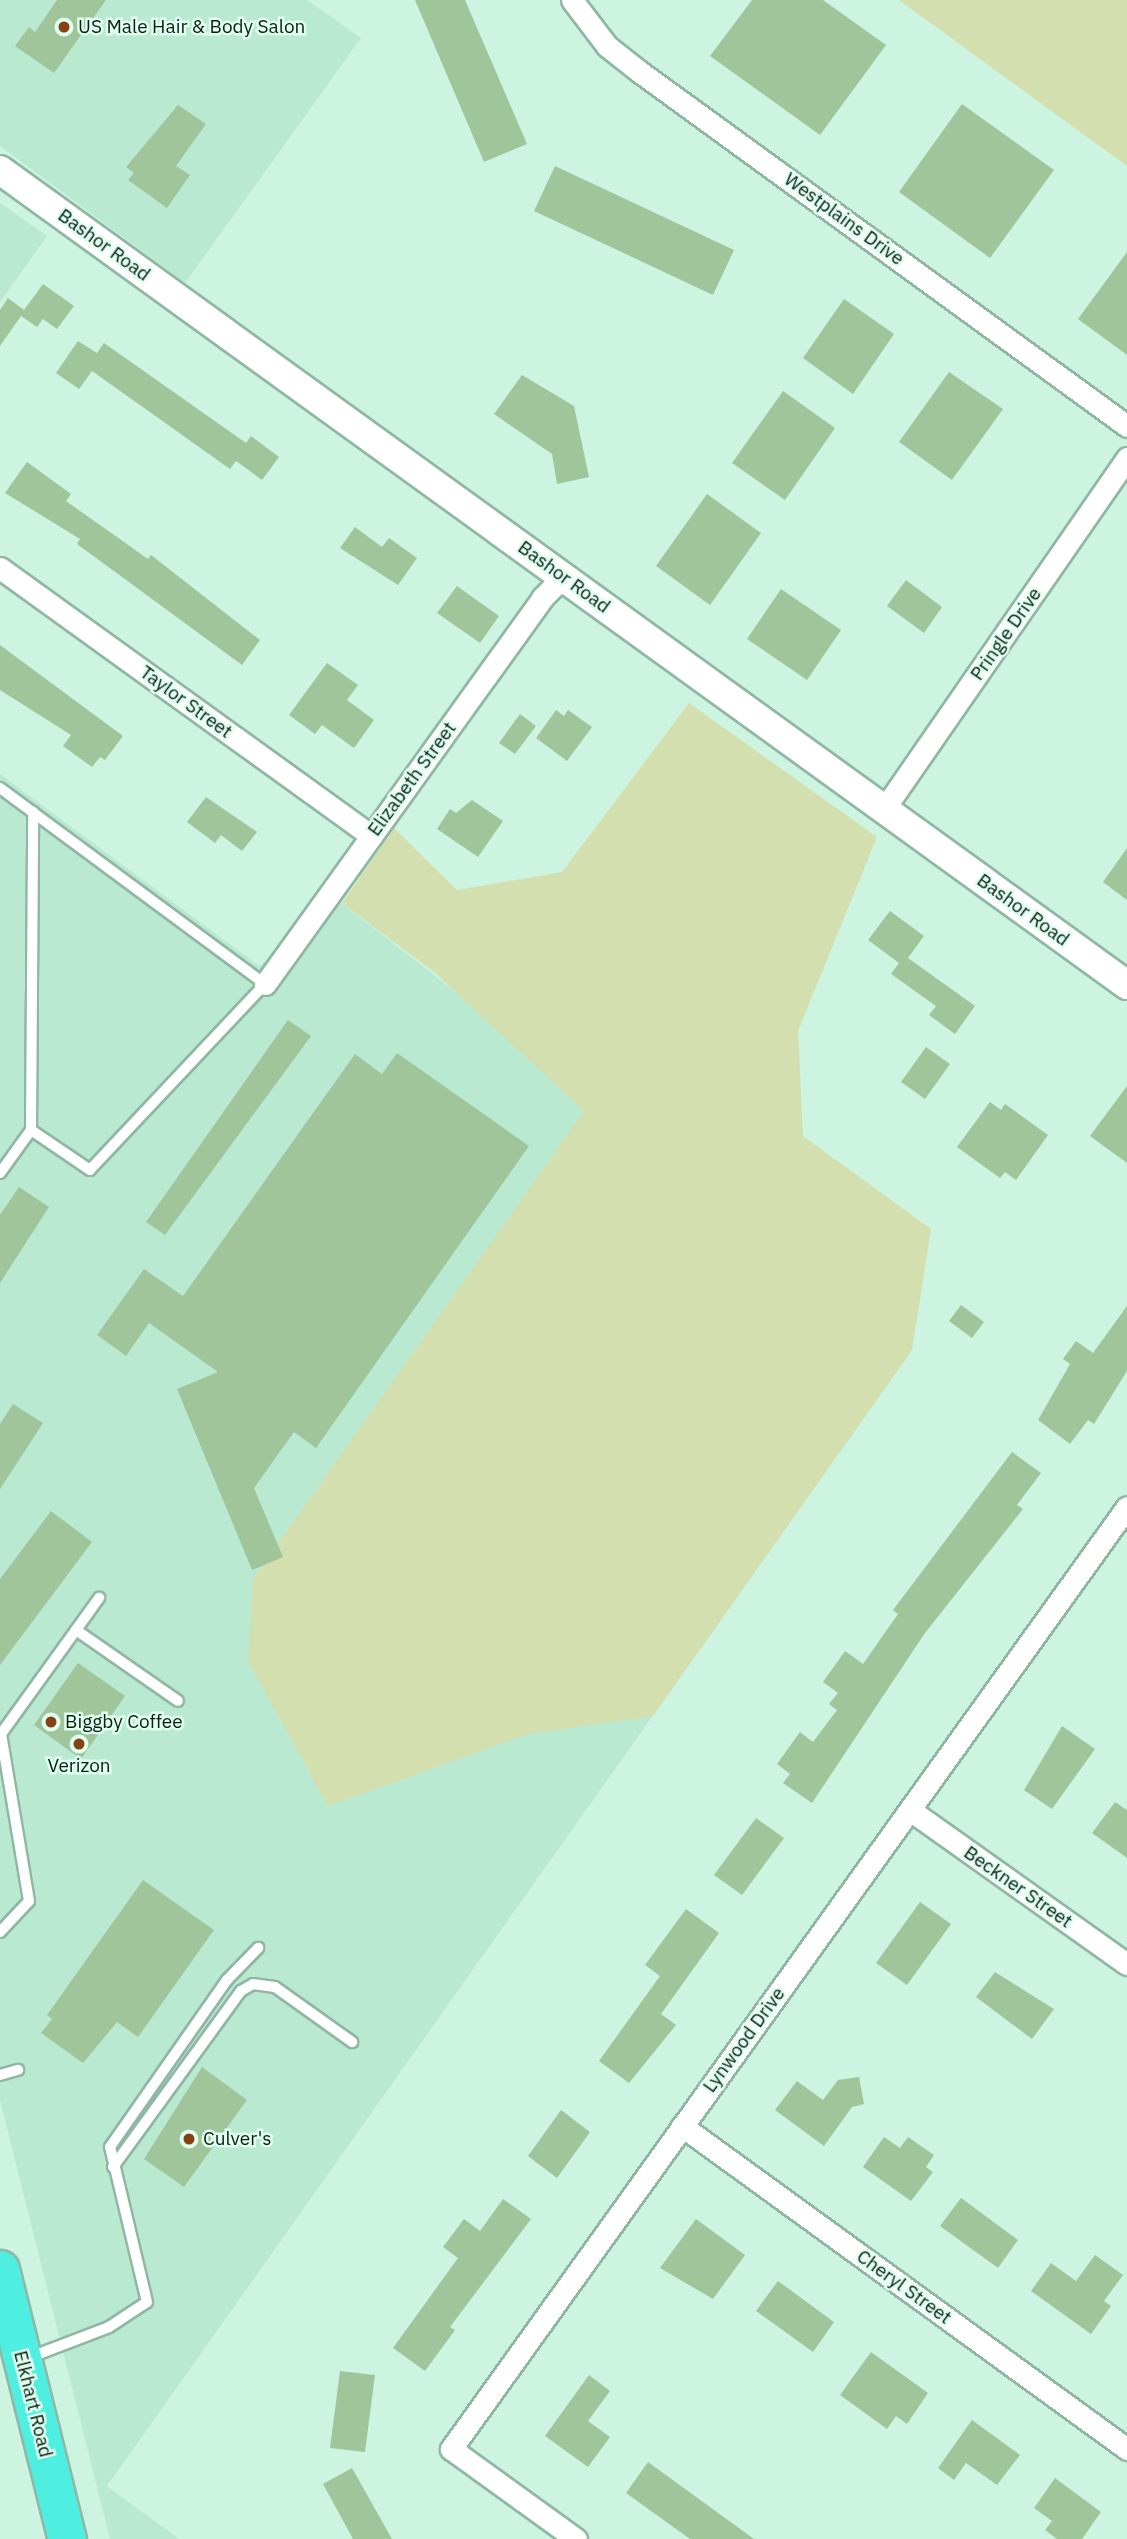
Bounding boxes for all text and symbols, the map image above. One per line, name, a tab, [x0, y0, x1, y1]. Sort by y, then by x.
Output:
place label: US Male Hair & Body Salon	[78, 16, 305, 38]
marker: US Male Hair & Body Salon	[56, 19, 72, 35]
street label: Westplains Drive	[780, 168, 908, 270]
street label: Bashor Road	[53, 204, 155, 286]
street label: Bashor Road	[513, 536, 615, 618]
street label: Pringle Drive	[966, 583, 1046, 685]
street label: Taylor Street	[135, 661, 237, 743]
street label: Elizabeth Street	[363, 718, 461, 840]
street label: Bashor Road	[972, 869, 1074, 951]
place label: Biggby Coffee	[65, 1711, 183, 1733]
marker: Biggby Coffee	[43, 1714, 59, 1730]
marker: Verizon	[71, 1736, 87, 1752]
place label: Verizon	[47, 1755, 111, 1777]
street label: Beckner Street	[959, 1841, 1077, 1933]
street label: Lynwood Drive	[698, 1983, 790, 2097]
place label: Culver's	[203, 2128, 272, 2150]
marker: Culver's	[181, 2131, 197, 2147]
street label: Cheryl Street	[852, 2245, 956, 2329]
street label: Elkhart Road	[9, 2348, 57, 2460]

